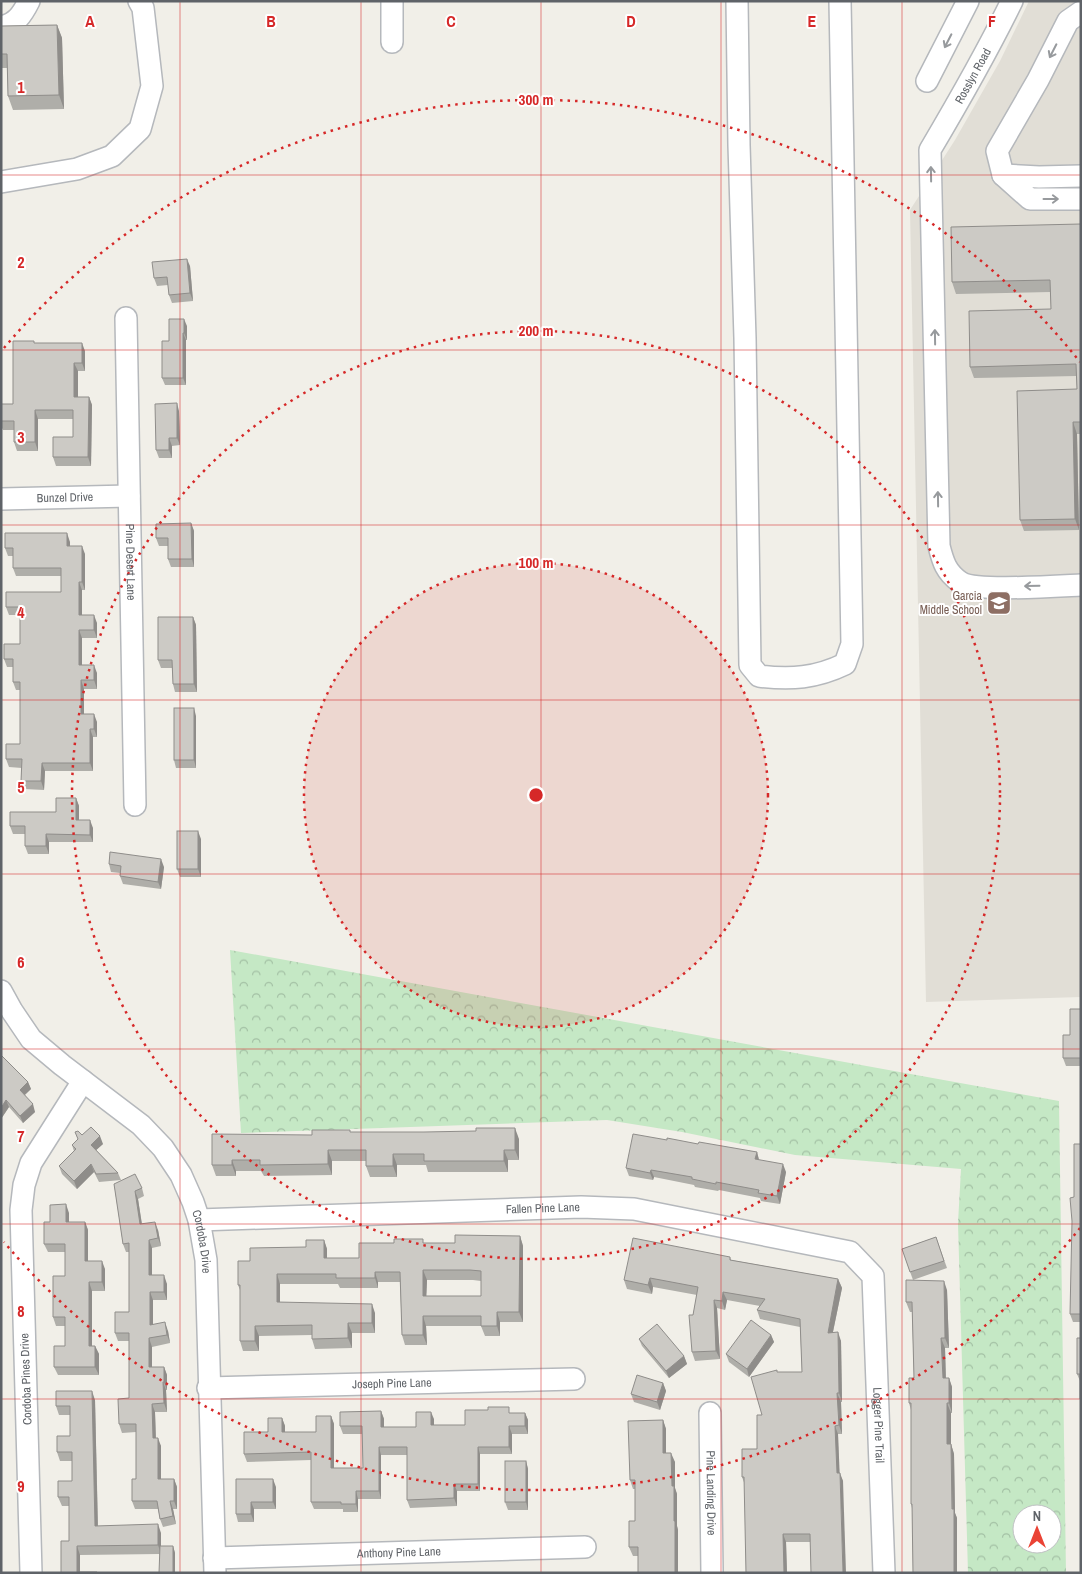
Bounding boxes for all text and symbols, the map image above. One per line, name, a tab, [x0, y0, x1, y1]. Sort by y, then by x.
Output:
text: A	[85, 10, 95, 32]
text: B	[266, 10, 276, 32]
text: C	[446, 10, 456, 32]
text: D	[626, 10, 636, 32]
text: E	[808, 10, 817, 32]
text: F	[988, 10, 996, 32]
one-way arrow	[943, 33, 952, 48]
one-way arrow	[1048, 43, 1058, 58]
street label: Rosslyn Road	[951, 45, 995, 107]
text: 1	[17, 76, 25, 98]
text: 300 m	[519, 89, 553, 110]
one-way arrow	[926, 167, 936, 183]
one-way arrow	[1043, 194, 1059, 204]
text: 2	[17, 251, 25, 273]
text: 200 m	[519, 320, 553, 341]
one-way arrow	[930, 329, 939, 345]
text: 3	[17, 426, 25, 448]
street label: Bunzel Drive	[37, 489, 93, 506]
one-way arrow	[933, 492, 943, 508]
street label: Pine Desert Lane	[122, 523, 139, 600]
text: 100 m	[519, 552, 553, 573]
one-way arrow	[1024, 582, 1040, 591]
place label: Garcia Middle School	[920, 588, 983, 618]
school or university icon: Garcia Middle School	[986, 590, 1012, 616]
text: 4	[17, 601, 25, 623]
text: 5	[17, 776, 25, 798]
centre of rings	[527, 786, 545, 804]
text: 6	[17, 951, 25, 973]
text: 7	[17, 1125, 25, 1147]
street label: Fallen Pine Lane	[505, 1199, 580, 1218]
street label: Cordoba Drive	[188, 1208, 214, 1274]
text: 8	[17, 1300, 25, 1322]
street label: Cordoba Pines Drive	[16, 1333, 36, 1425]
street label: Joseph Pine Lane	[352, 1375, 432, 1392]
street label: Logger Pine Trail	[869, 1387, 888, 1463]
street label: Pine Landing Drive	[702, 1450, 720, 1536]
text: 9	[17, 1475, 25, 1497]
north arrow	[1012, 1504, 1062, 1554]
text: N	[1033, 1507, 1041, 1525]
street label: Anthony Pine Lane	[356, 1543, 441, 1562]

